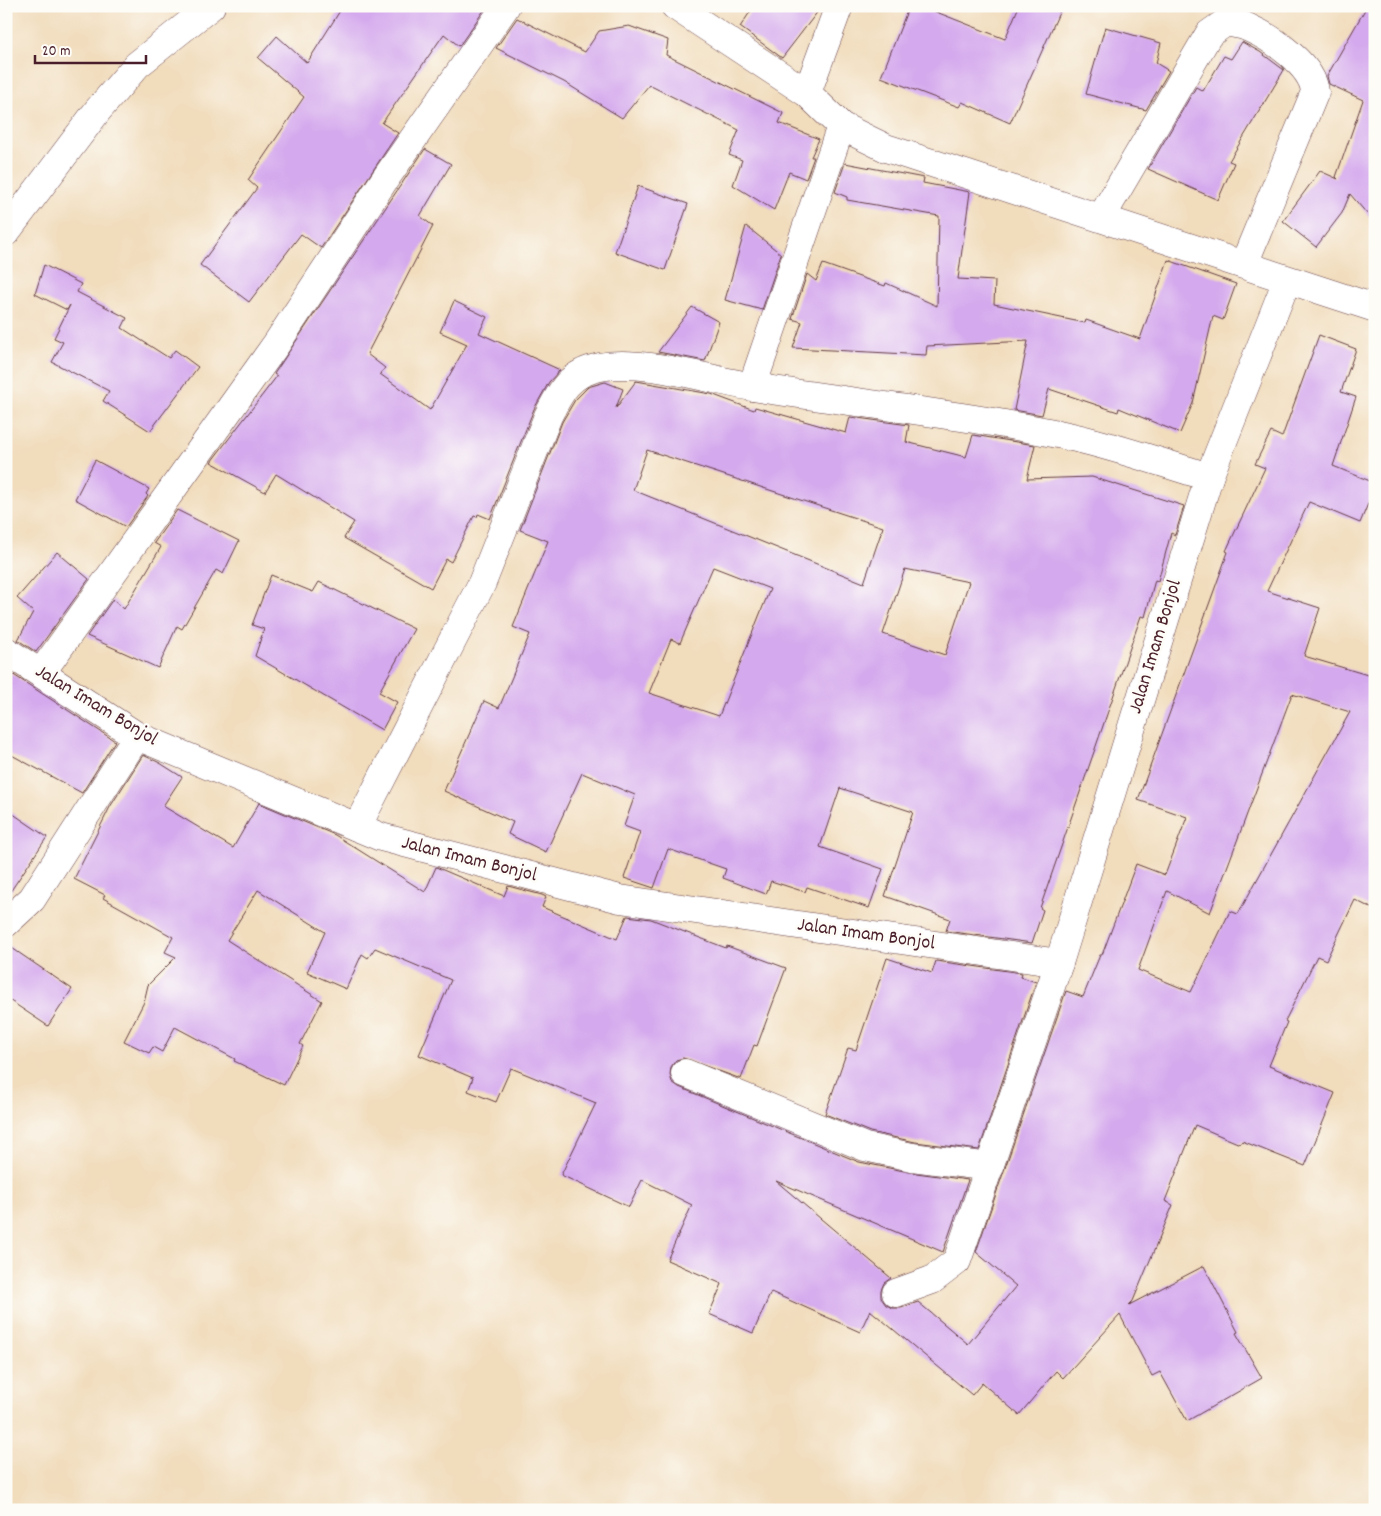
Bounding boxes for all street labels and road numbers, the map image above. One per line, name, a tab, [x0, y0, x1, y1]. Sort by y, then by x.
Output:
street label: Jalan Imam Bonjol	[1122, 576, 1190, 717]
street label: Jalan Imam Bonjol	[29, 658, 163, 754]
street label: Jalan Imam Bonjol	[398, 830, 540, 890]
street label: Jalan Imam Bonjol	[795, 911, 937, 959]

